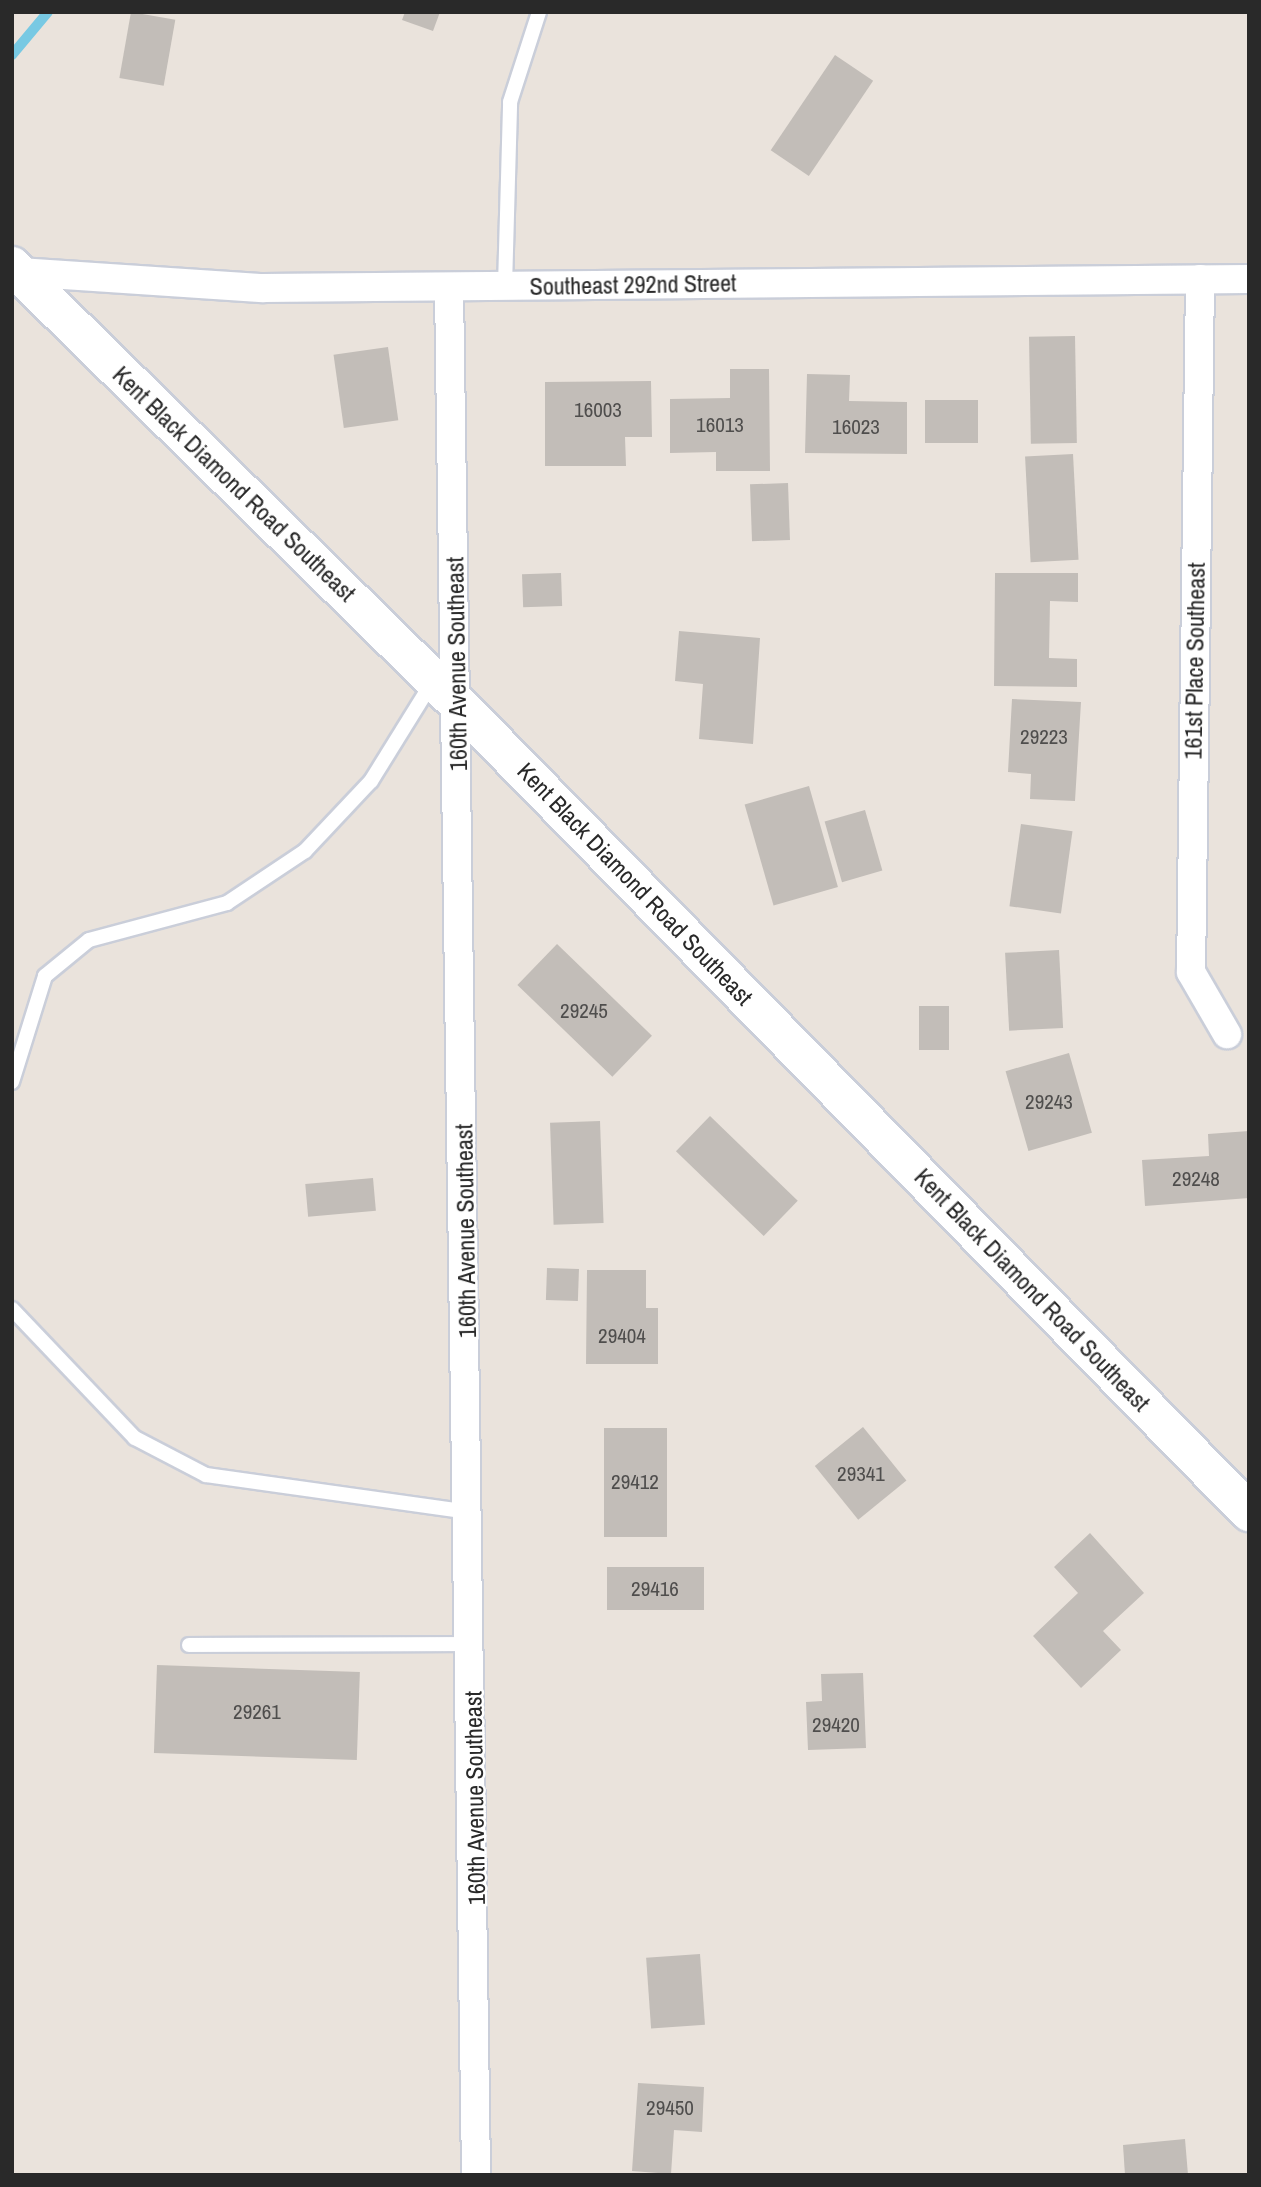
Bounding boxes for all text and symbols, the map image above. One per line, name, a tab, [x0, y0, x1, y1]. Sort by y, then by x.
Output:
street label: Southeast 292nd Street	[529, 269, 737, 301]
street label: Kent Black Diamond Road Southeast	[107, 360, 361, 608]
house number: 16003	[574, 397, 622, 423]
house number: 16013	[696, 412, 744, 438]
house number: 16023	[832, 414, 880, 440]
street label: 160th Avenue Southeast	[441, 556, 473, 772]
street label: 161st Place Southeast	[1179, 562, 1211, 760]
house number: 29223	[1020, 724, 1068, 750]
street label: Kent Black Diamond Road Southeast	[511, 757, 759, 1011]
house number: 29245	[560, 998, 608, 1024]
house number: 29243	[1025, 1089, 1073, 1115]
street label: 160th Avenue Southeast	[450, 1123, 482, 1339]
street label: Kent Black Diamond Road Southeast	[908, 1163, 1156, 1417]
house number: 29248	[1172, 1166, 1220, 1192]
house number: 29404	[598, 1323, 646, 1349]
house number: 29341	[837, 1461, 885, 1487]
house number: 29412	[611, 1469, 659, 1495]
house number: 29416	[631, 1576, 679, 1602]
street label: 160th Avenue Southeast	[459, 1690, 491, 1906]
house number: 29261	[233, 1699, 281, 1725]
house number: 29420	[812, 1712, 860, 1738]
house number: 29450	[646, 2095, 694, 2121]

